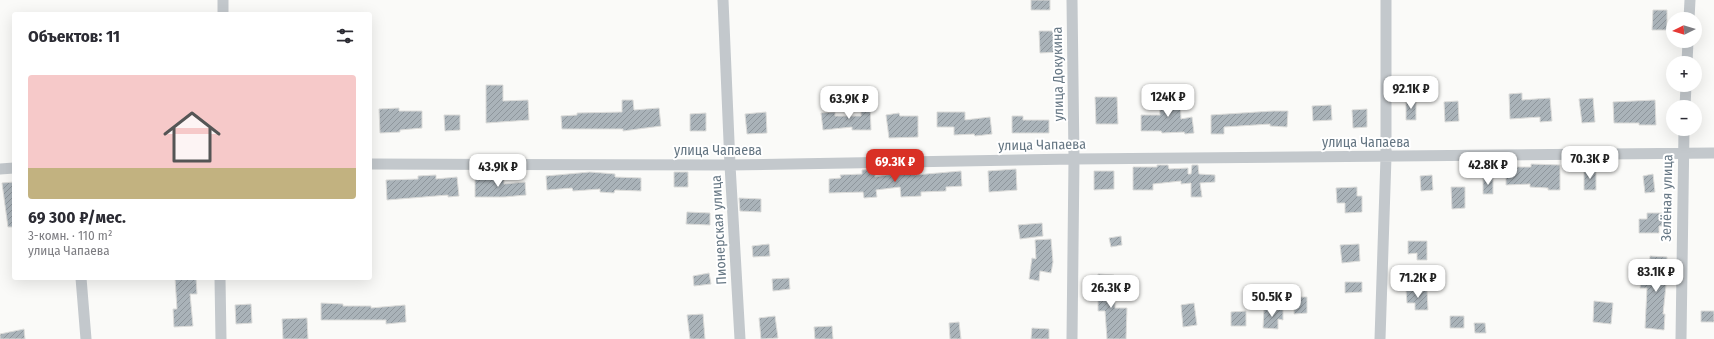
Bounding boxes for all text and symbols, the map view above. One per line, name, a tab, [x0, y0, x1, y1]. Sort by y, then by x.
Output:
north arrow	[1666, 12, 1702, 48]
map controls	[1666, 12, 1702, 136]
icon: filters	[334, 25, 356, 47]
text: Объектов: 11	[28, 26, 120, 47]
street label: улица Докукина	[1049, 26, 1067, 122]
button: +	[1666, 56, 1702, 92]
pin: 92.1K ₽	[1374, 76, 1448, 110]
text: 92.1K ₽	[1392, 81, 1430, 96]
pin: 124K ₽	[1135, 84, 1201, 118]
pin: 63.9K ₽	[812, 86, 886, 120]
text: 124K ₽	[1150, 89, 1186, 104]
text: 63.9K ₽	[829, 91, 869, 106]
button: −	[1666, 100, 1702, 136]
icon: home	[156, 101, 228, 173]
street label: улица Чапаева	[1322, 134, 1410, 151]
street label: улица Чапаева	[998, 136, 1086, 154]
street label: улица Чапаева	[674, 142, 762, 159]
pin: 70.3K ₽	[1553, 146, 1627, 180]
pin: 69.3K ₽	[858, 149, 932, 183]
text: 70.3K ₽	[1570, 151, 1610, 166]
pin: 42.8K ₽	[1451, 152, 1525, 186]
pin: 43.9K ₽	[461, 154, 535, 188]
text: 69.3K ₽	[875, 154, 915, 169]
street label: Зелёная улица	[1658, 154, 1676, 242]
text: 42.8K ₽	[1468, 157, 1508, 172]
text: 43.9K ₽	[478, 159, 518, 174]
street label: Пионерская улица	[708, 175, 730, 285]
text: 69 300 ₽/мес.	[28, 207, 126, 228]
text: 3-комн. · 110 m²	[28, 228, 112, 243]
text: улица Чапаева	[28, 243, 110, 258]
pin: 83.1K ₽	[1619, 259, 1693, 293]
text: 83.1K ₽	[1637, 264, 1675, 279]
pin: 71.2K ₽	[1381, 265, 1455, 299]
text: 71.2K ₽	[1399, 270, 1437, 285]
pin: 26.3K ₽	[1074, 275, 1148, 309]
text: 26.3K ₽	[1091, 280, 1131, 295]
pin: 50.5K ₽	[1235, 284, 1309, 318]
text: 50.5K ₽	[1252, 289, 1292, 304]

